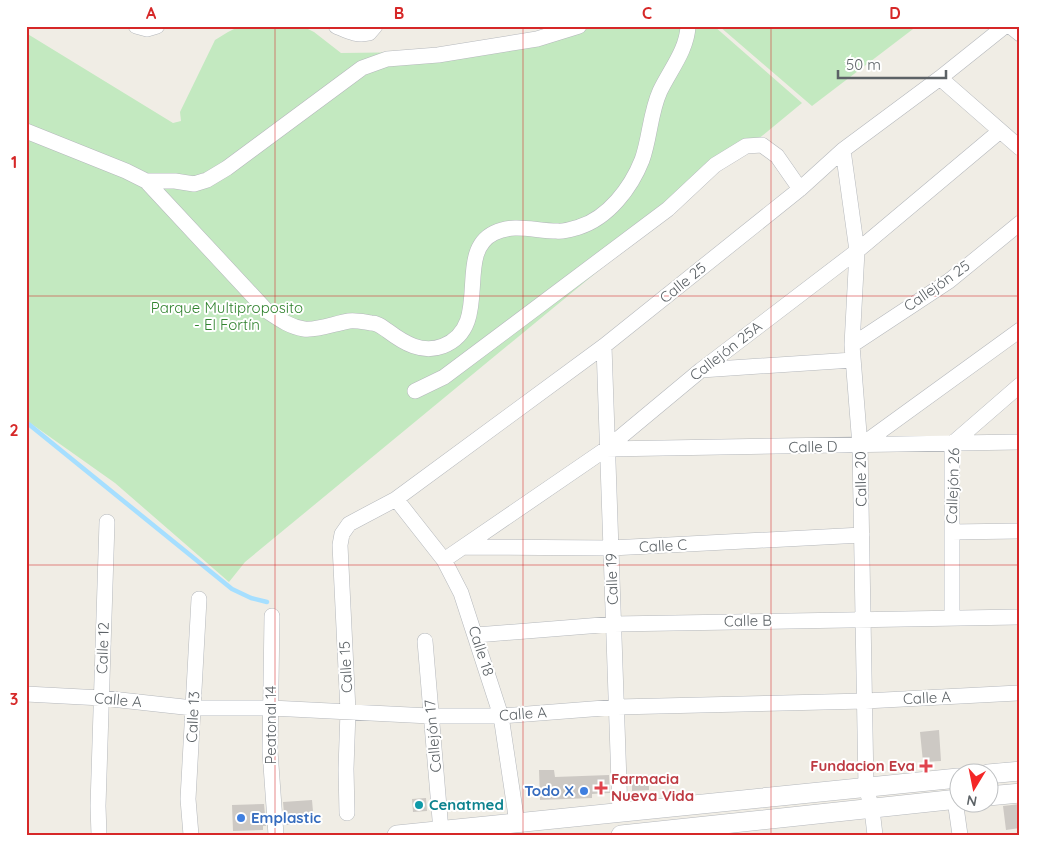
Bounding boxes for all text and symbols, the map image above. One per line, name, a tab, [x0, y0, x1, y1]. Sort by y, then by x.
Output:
text: A	[146, 3, 157, 23]
text: B	[394, 3, 404, 23]
text: C	[642, 3, 652, 23]
text: D	[889, 3, 901, 23]
scale bar	[838, 48, 946, 80]
text: 50 m	[846, 55, 881, 74]
text: 1	[11, 152, 17, 172]
street label: Callejón 25	[900, 256, 973, 315]
street label: Calle 25	[655, 258, 710, 307]
park label: Parque Multiproposito - El Fortín	[151, 298, 303, 334]
street label: Callejón 25A	[686, 316, 766, 385]
text: 2	[9, 420, 19, 440]
street label: Calle D	[788, 437, 838, 456]
street label: Callejón 26	[942, 447, 963, 524]
street label: Calle 20	[851, 451, 870, 507]
street label: Calle C	[639, 535, 688, 556]
street label: Calle 19	[601, 553, 622, 605]
street label: Calle B	[724, 611, 772, 630]
street label: Calle 12	[92, 622, 113, 674]
street label: Calle 18	[464, 623, 499, 678]
street label: Calle 15	[335, 641, 356, 693]
street label: Peatonal 14	[261, 685, 280, 765]
street label: Calle A	[903, 687, 952, 708]
street label: Calle A	[93, 688, 143, 711]
text: 3	[10, 689, 18, 709]
street label: Calle 13	[182, 691, 203, 743]
street label: Callejón 17	[420, 698, 445, 773]
street label: Calle A	[498, 702, 548, 725]
place label: Fundacion Eva	[810, 756, 915, 775]
marker: Fundacion Eva	[919, 759, 933, 773]
north arrow	[948, 764, 998, 814]
place label: Farmacia Nueva Vida	[611, 769, 694, 805]
place label: Todo X	[524, 781, 574, 800]
marker: Farmacia Nueva Vida	[595, 782, 607, 794]
marker: Todo X	[578, 785, 590, 797]
text: N	[965, 791, 978, 811]
place label: Cenatmed	[429, 795, 504, 814]
marker: Cenatmed	[413, 799, 425, 811]
place label: Emplastic	[251, 808, 321, 827]
marker: Emplastic	[235, 812, 247, 824]

